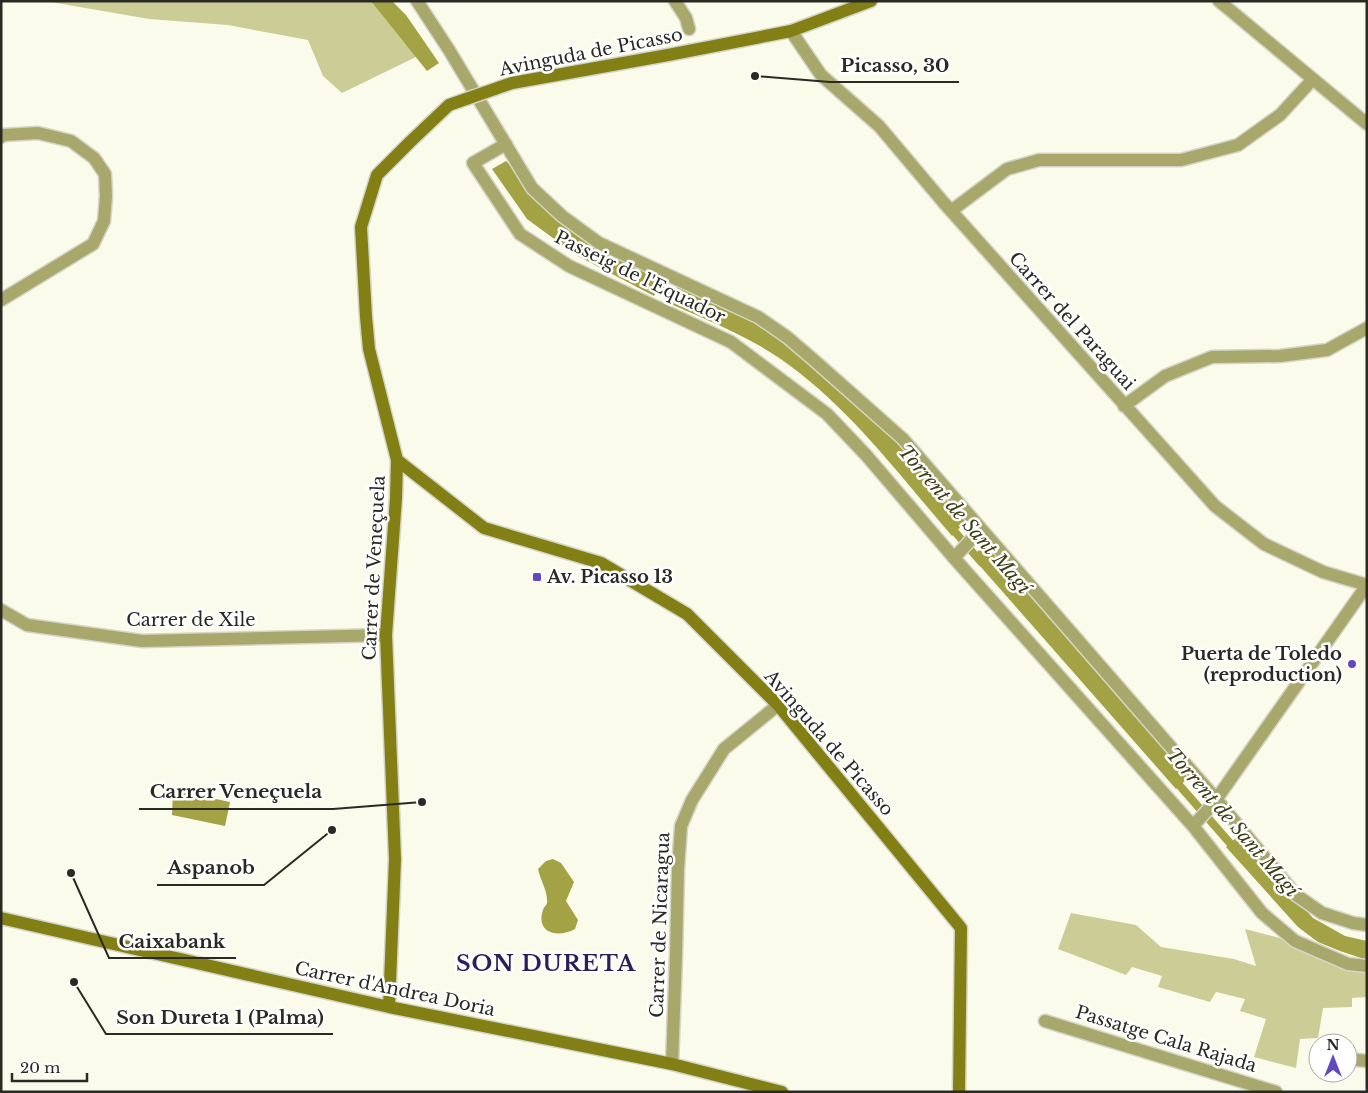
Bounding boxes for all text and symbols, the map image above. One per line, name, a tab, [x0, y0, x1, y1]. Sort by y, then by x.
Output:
street label: Avinguda de Picasso	[497, 23, 684, 81]
callout: Picasso, 30	[830, 48, 959, 82]
text: Picasso, 30	[841, 54, 949, 77]
street label: Passeig de l'Equador	[551, 226, 729, 328]
street label: Carrer del Paraguai	[1004, 247, 1140, 395]
water label: Torrent de Sant Magí	[894, 440, 1037, 600]
street label: Carrer de Veneçuela	[358, 475, 390, 661]
place label: Av. Picasso 13	[546, 566, 673, 588]
marker: Av. Picasso 13	[531, 571, 543, 583]
street label: Carrer de Xile	[126, 609, 256, 631]
place label: Puerta de Toledo (reproduction)	[1181, 643, 1342, 686]
marker: Puerta de Toledo (reproduction)	[1346, 658, 1358, 670]
street label: Avinguda de Picasso	[759, 665, 898, 820]
water label: Torrent de Sant Magí	[1162, 743, 1305, 903]
callout: Carrer Veneçuela	[139, 775, 333, 809]
text: Carrer Veneçuela	[150, 780, 322, 803]
street label: Carrer de Nicaragua	[646, 832, 674, 1018]
callout: Aspanob	[157, 851, 264, 885]
text: Aspanob	[166, 856, 255, 879]
callout: Caixabank	[109, 924, 236, 958]
text: Caixabank	[119, 930, 226, 953]
district label: SON DURETA	[456, 950, 636, 977]
street label: Carrer d'Andrea Doria	[293, 957, 497, 1021]
callout: Son Dureta 1 (Palma)	[106, 1000, 333, 1034]
street label: Passatge Cala Rajada	[1073, 1001, 1259, 1077]
text: Son Dureta 1 (Palma)	[116, 1006, 324, 1029]
north arrow	[1308, 1033, 1358, 1083]
text: N	[1326, 1036, 1340, 1054]
scale bar	[12, 1050, 88, 1082]
text: 20 m	[20, 1058, 60, 1077]

